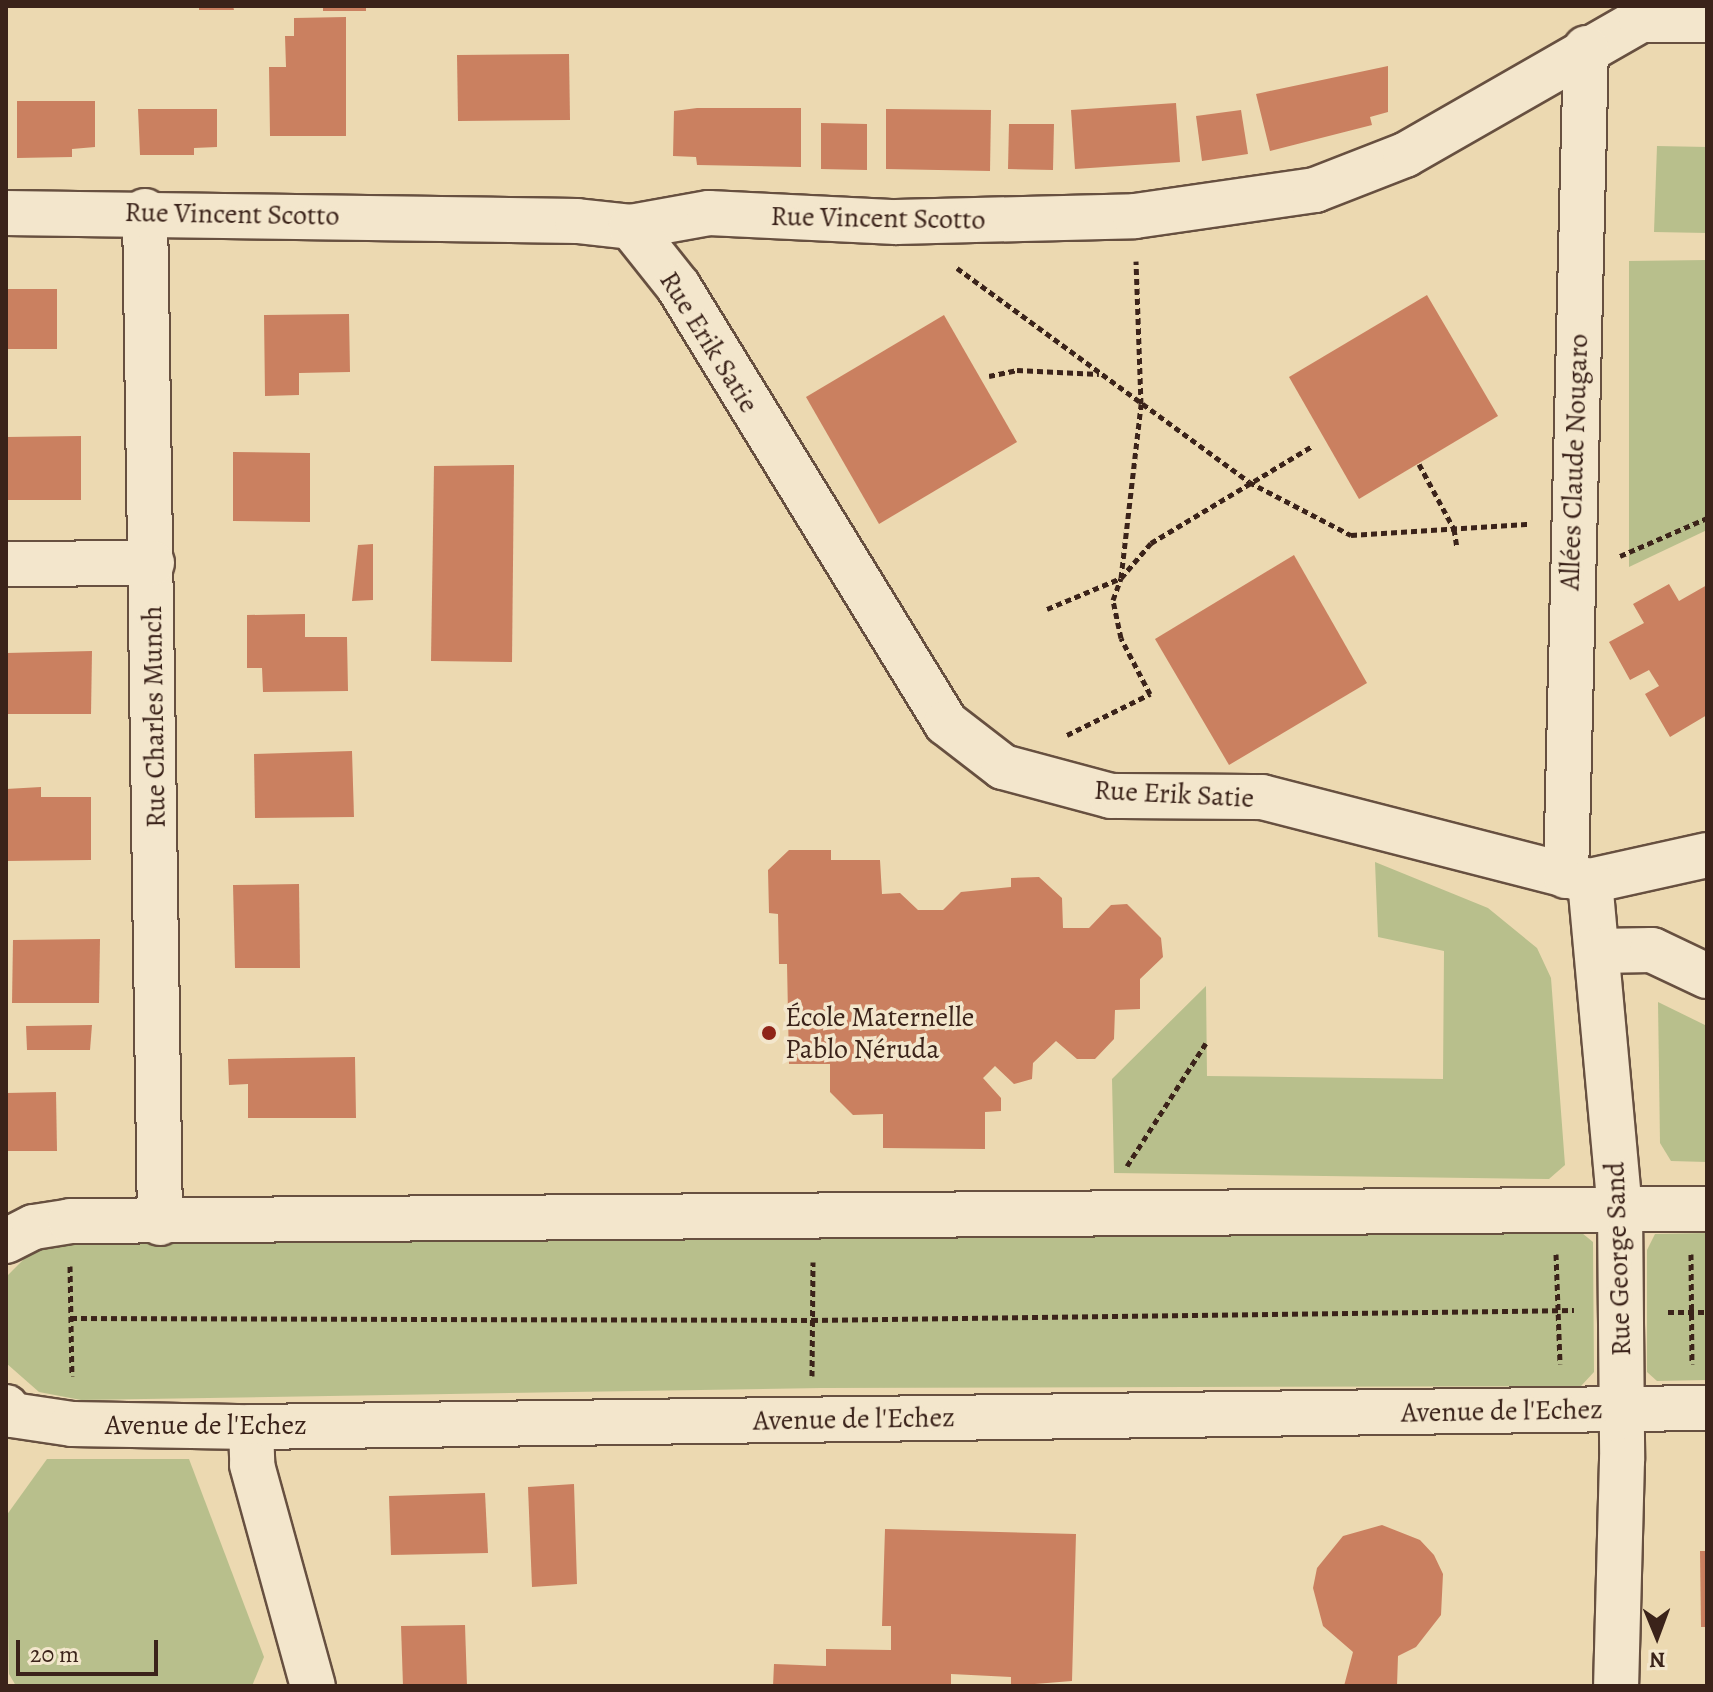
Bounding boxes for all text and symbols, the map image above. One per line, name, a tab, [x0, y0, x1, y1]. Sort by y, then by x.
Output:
street label: Rue Vincent Scotto	[124, 195, 340, 233]
street label: Rue Vincent Scotto	[770, 199, 986, 237]
street label: Rue Erik Satie	[652, 265, 766, 419]
street label: Allées Claude Nougaro	[1553, 333, 1595, 591]
street label: Rue Charles Munch	[135, 606, 173, 828]
street label: Rue Erik Satie	[1093, 773, 1255, 815]
place label: École Maternelle Pablo Néruda	[785, 1000, 974, 1066]
marker: École Maternelle Pablo Néruda	[760, 1024, 778, 1042]
street label: Rue George Sand	[1598, 1161, 1638, 1357]
street label: Avenue de l'Echez	[1401, 1392, 1603, 1430]
street label: Avenue de l'Echez	[753, 1400, 955, 1438]
street label: Avenue de l'Echez	[105, 1408, 307, 1442]
north arrow	[1617, 1596, 1697, 1676]
scale bar	[20, 1624, 162, 1674]
text: 20 m	[30, 1638, 79, 1670]
text: N	[1649, 1645, 1666, 1675]

